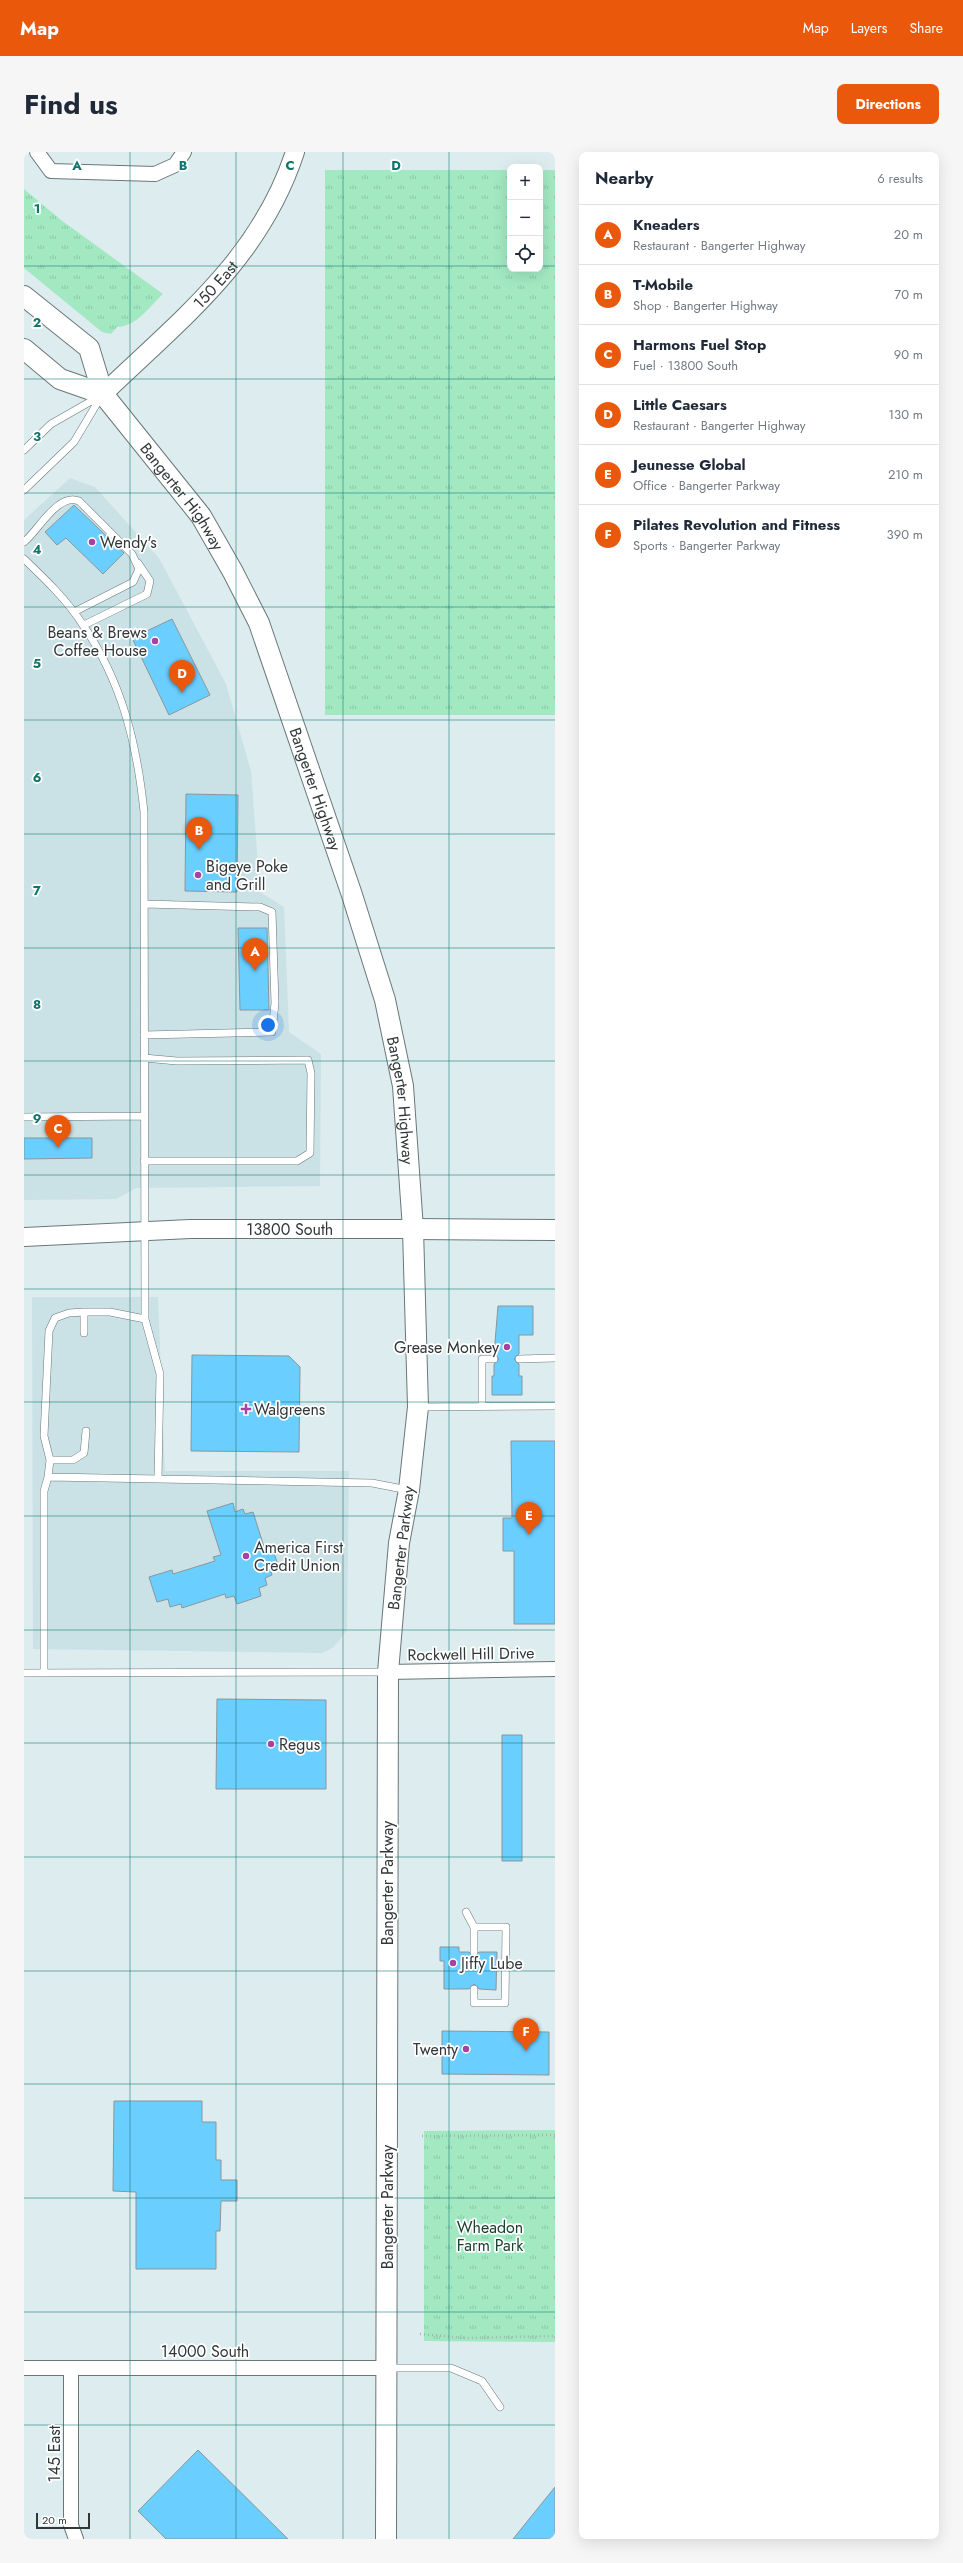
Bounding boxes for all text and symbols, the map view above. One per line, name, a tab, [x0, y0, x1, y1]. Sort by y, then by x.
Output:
text: Map	[20, 15, 59, 42]
text: Map	[803, 18, 829, 38]
text: Layers	[851, 18, 887, 38]
text: Share	[909, 18, 943, 38]
text: Find us	[24, 84, 118, 125]
button: Directions	[837, 84, 939, 124]
text: A	[71, 156, 82, 175]
text: B	[179, 156, 188, 175]
text: C	[285, 156, 295, 175]
text: D	[391, 156, 401, 175]
map controls	[507, 164, 543, 272]
button: +	[507, 164, 543, 200]
text: Nearby	[595, 166, 653, 190]
text: 6 results	[877, 169, 923, 188]
text: 1	[34, 199, 40, 218]
button: −	[507, 200, 543, 236]
text: Kneaders	[633, 214, 700, 236]
text: A	[603, 225, 613, 244]
text: 20 m	[894, 225, 923, 244]
button: locate	[507, 236, 543, 272]
text: Restaurant · Bangerter Highway	[633, 236, 805, 255]
street label: 150 East	[188, 255, 243, 313]
text: T-Mobile	[633, 274, 693, 296]
text: B	[604, 285, 612, 304]
text: 70 m	[894, 285, 923, 304]
text: Shop · Bangerter Highway	[633, 296, 778, 315]
text: 2	[33, 313, 41, 332]
text: Harmons Fuel Stop	[633, 334, 766, 356]
text: C	[603, 345, 613, 364]
text: 90 m	[894, 345, 923, 364]
text: Fuel · 13800 South	[633, 356, 738, 375]
text: Little Caesars	[633, 394, 727, 416]
text: D	[603, 405, 613, 424]
text: 130 m	[888, 405, 923, 424]
text: Restaurant · Bangerter Highway	[633, 416, 805, 435]
text: 3	[33, 427, 41, 446]
street label: Bangerter Highway	[135, 438, 230, 555]
text: Jeunesse Global	[633, 454, 746, 476]
text: E	[604, 465, 612, 484]
text: 210 m	[888, 465, 923, 484]
text: Office · Bangerter Parkway	[633, 476, 780, 495]
text: Pilates Revolution and Fitness	[633, 514, 840, 536]
text: F	[604, 525, 612, 544]
text: 390 m	[887, 525, 923, 544]
place label: Wendy's	[100, 531, 157, 554]
text: Sports · Bangerter Parkway	[633, 536, 780, 555]
marker: Wendy's	[87, 537, 97, 547]
text: 4	[32, 540, 42, 559]
place label: Beans & Brews Coffee House	[47, 621, 147, 662]
marker: Beans & Brews Coffee House	[150, 636, 160, 646]
text: 5	[33, 654, 41, 673]
pin: D	[169, 660, 195, 693]
street label: Bangerter Highway	[284, 724, 348, 855]
text: 6	[33, 768, 42, 787]
pin: B	[186, 817, 212, 850]
place label: Bigeye Poke and Grill	[206, 855, 288, 896]
marker: Bigeye Poke and Grill	[193, 870, 203, 880]
text: 7	[33, 881, 41, 900]
pin: A	[242, 938, 268, 971]
text: 8	[33, 995, 41, 1014]
your location	[258, 1015, 278, 1035]
street label: Bangerter Highway	[381, 1034, 420, 1166]
text: 9	[33, 1109, 42, 1128]
pin: C	[45, 1115, 71, 1148]
street label: 13800 South	[246, 1218, 333, 1241]
place label: Grease Monkey	[394, 1336, 500, 1359]
marker: Grease Monkey	[502, 1342, 512, 1352]
place label: Walgreens	[254, 1398, 325, 1421]
marker: Walgreens	[241, 1404, 251, 1414]
street label: Bangerter Parkway	[382, 1484, 420, 1611]
pin: E	[516, 1502, 542, 1535]
place label: America First Credit Union	[254, 1536, 343, 1577]
marker: America First Credit Union	[241, 1551, 251, 1561]
street label: Rockwell Hill Drive	[407, 1641, 535, 1667]
place label: Regus	[279, 1733, 320, 1756]
marker: Regus	[266, 1739, 276, 1749]
street label: Bangerter Parkway	[376, 1820, 399, 1945]
place label: Jiffy Lube	[459, 1952, 523, 1975]
marker: Jiffy Lube	[448, 1958, 458, 1968]
pin: F	[513, 2018, 539, 2051]
place label: Twenty	[413, 2038, 459, 2061]
marker: Twenty	[461, 2044, 471, 2054]
street label: Bangerter Parkway	[376, 2144, 399, 2269]
park label: Wheadon Farm Park	[457, 2216, 524, 2257]
street label: 14000 South	[161, 2340, 249, 2363]
street label: 145 East	[43, 2425, 66, 2483]
scale bar	[36, 2511, 90, 2530]
text: 20 m	[42, 2512, 67, 2528]

